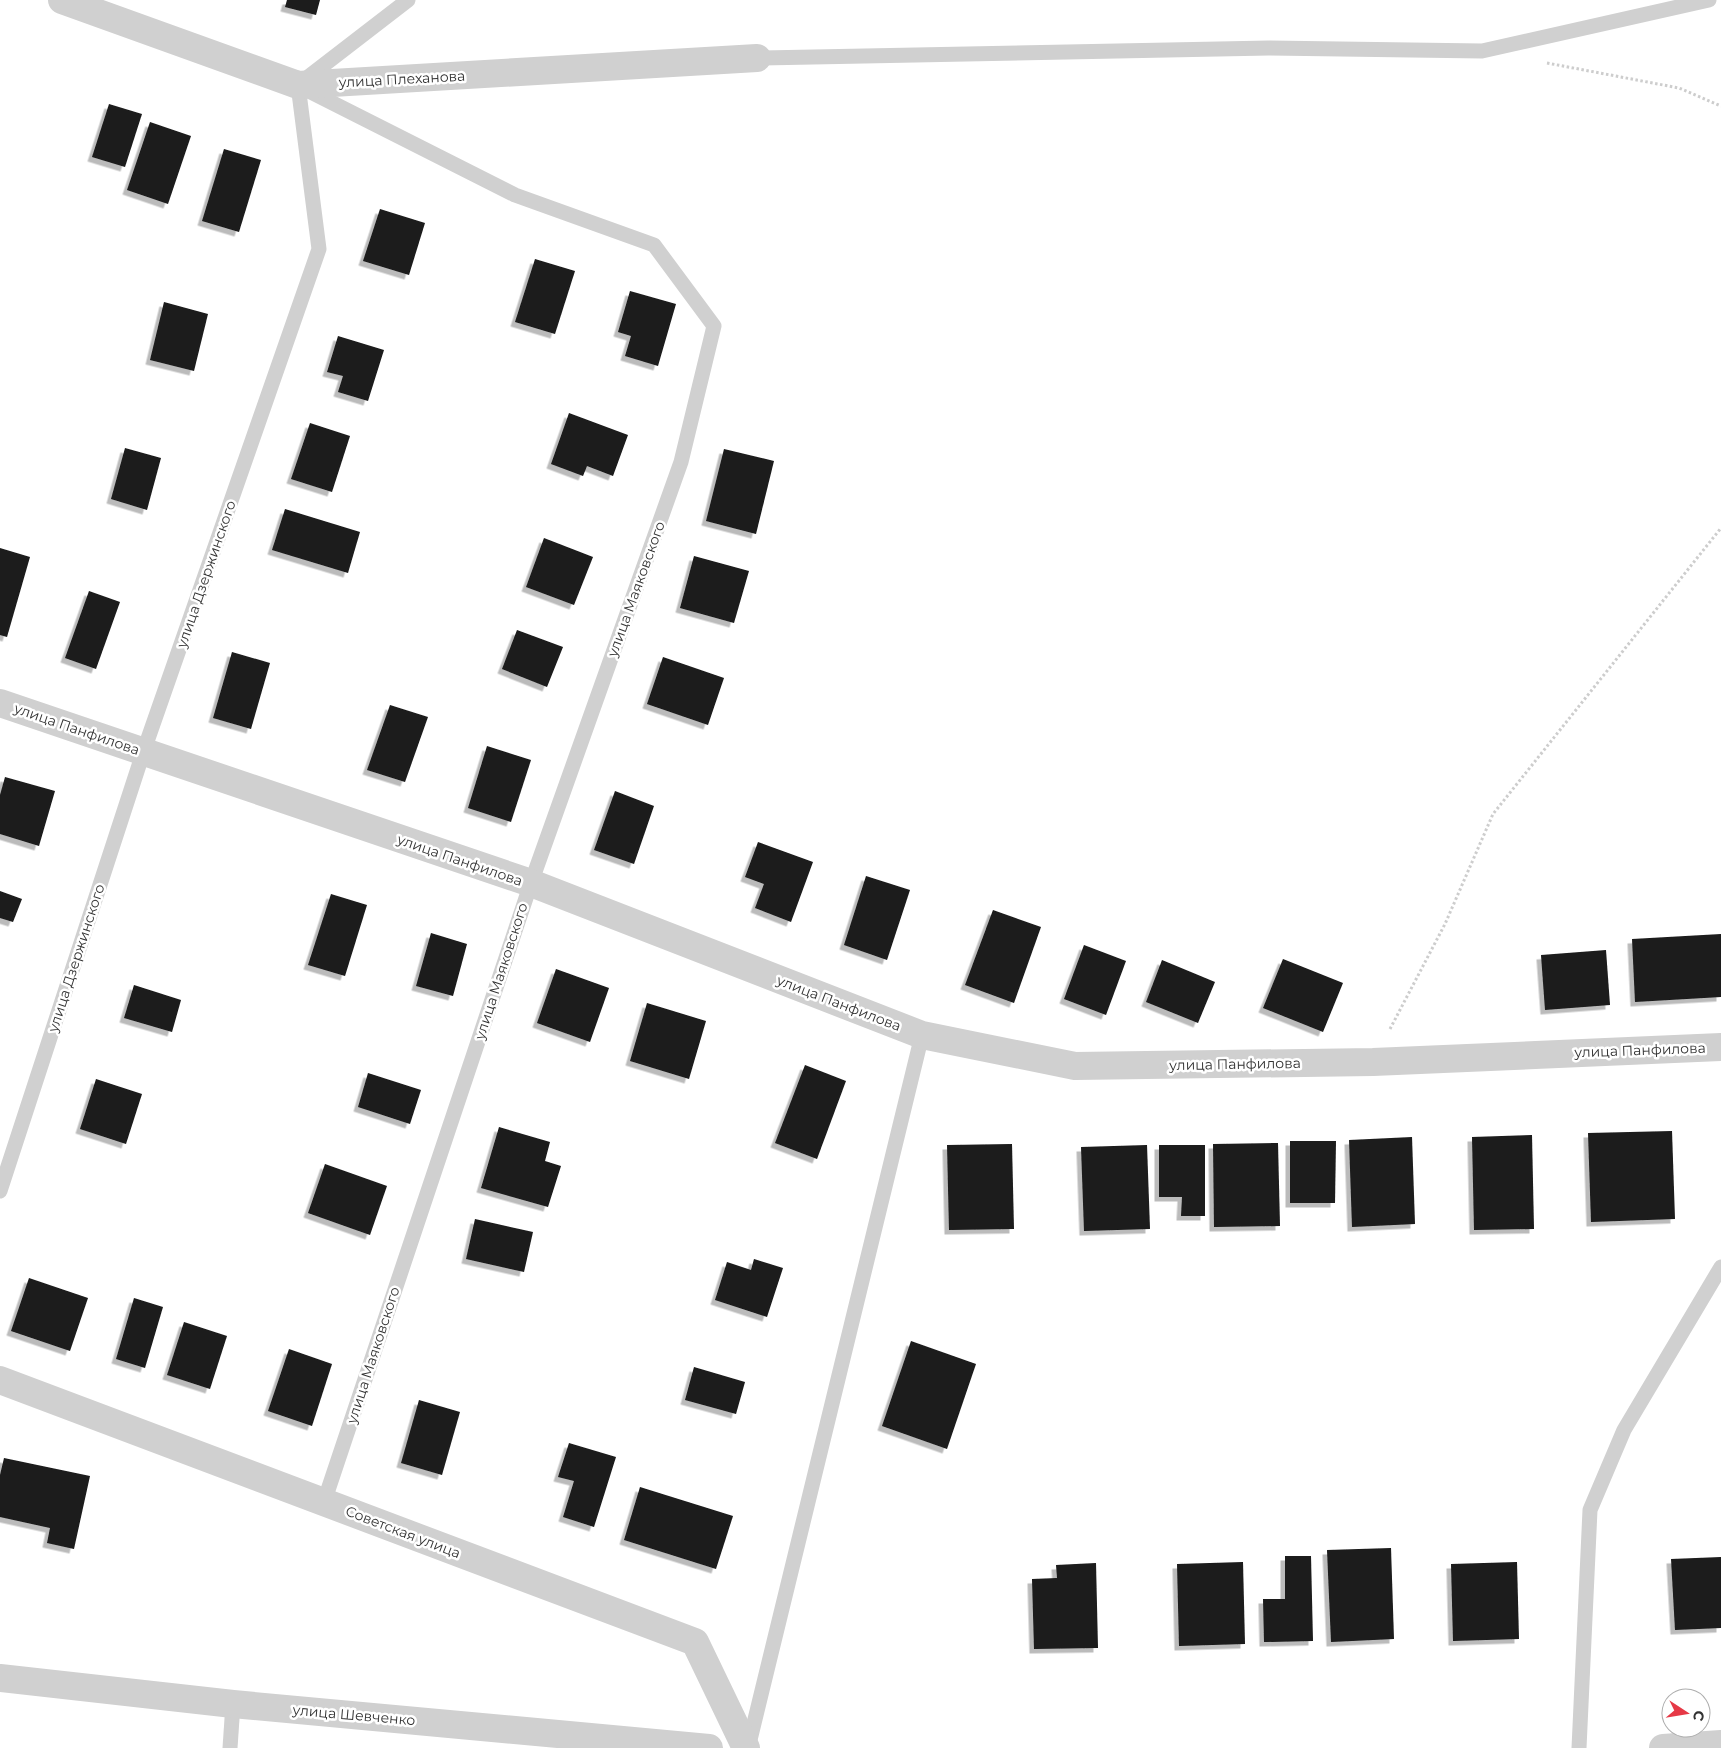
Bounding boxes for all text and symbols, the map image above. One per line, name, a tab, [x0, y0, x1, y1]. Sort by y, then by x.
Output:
street label: улица Плеханова	[337, 67, 466, 91]
street label: улица Дзержинского	[172, 498, 240, 651]
street label: улица Маяковского	[603, 519, 669, 660]
street label: улица Панфилова	[11, 699, 142, 759]
street label: улица Панфилова	[394, 830, 525, 890]
street label: улица Дзержинского	[43, 882, 108, 1035]
street label: улица Маяковского	[470, 900, 532, 1043]
street label: улица Панфилова	[773, 971, 904, 1035]
street label: улица Панфилова	[1573, 1039, 1706, 1061]
street label: улица Панфилова	[1168, 1054, 1301, 1074]
street label: улица Маяковского	[342, 1284, 404, 1427]
street label: Советская улица	[343, 1502, 463, 1562]
north arrow	[1661, 1688, 1711, 1738]
street label: улица Шевченко	[291, 1701, 416, 1729]
text: С	[1689, 1709, 1709, 1723]

